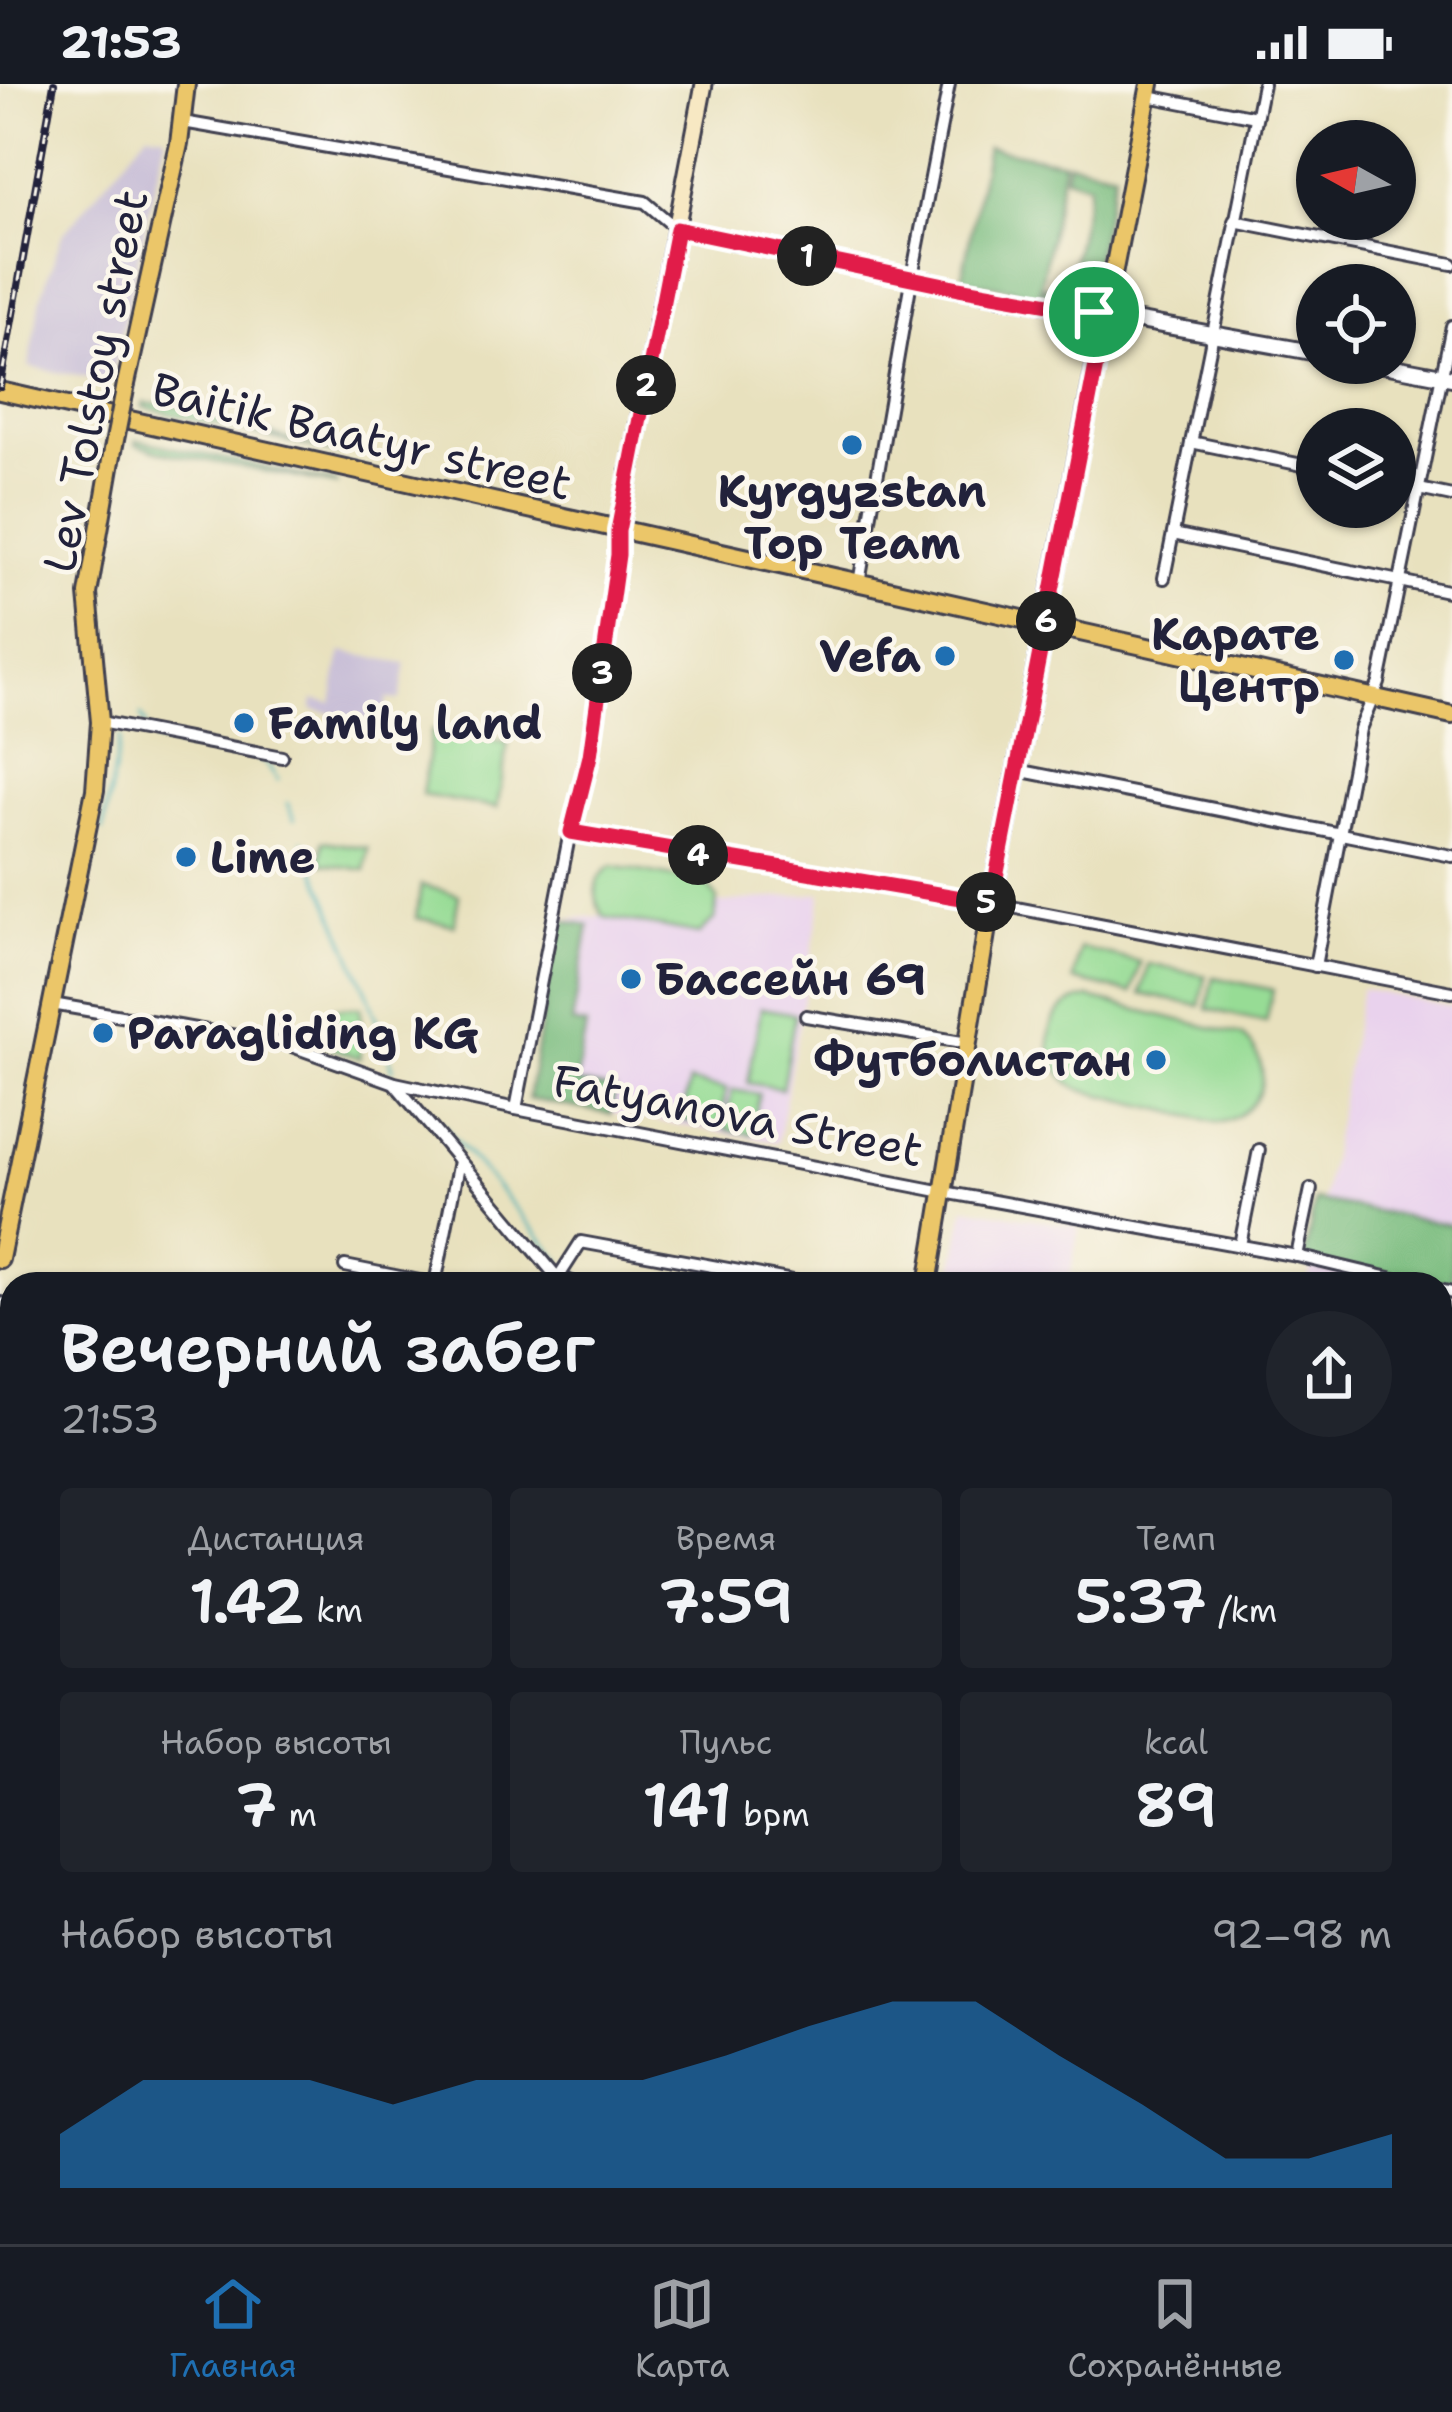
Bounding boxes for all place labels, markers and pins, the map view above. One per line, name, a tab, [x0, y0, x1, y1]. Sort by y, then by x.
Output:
pin: 1	[777, 226, 837, 286]
pin	[1043, 261, 1145, 363]
pin: 2	[616, 355, 676, 415]
marker: Kyrgyzstan Top Team	[839, 432, 865, 458]
place label: Kyrgyzstan Top Team	[718, 461, 986, 573]
pin: 6	[1016, 591, 1076, 651]
place label: Карате Центр	[1151, 604, 1320, 716]
place label: Vefa	[819, 626, 921, 686]
pin: 3	[572, 643, 632, 703]
marker: Vefa	[932, 643, 958, 669]
marker: Карате Центр	[1331, 647, 1357, 673]
place label: Family land	[268, 693, 543, 753]
marker: Family land	[231, 710, 257, 736]
pin: 4	[668, 825, 728, 885]
place label: Lime	[210, 827, 315, 887]
marker: Lime	[173, 844, 199, 870]
pin: 5	[956, 872, 1016, 932]
place label: Бассейн 69	[655, 949, 926, 1009]
marker: Бассейн 69	[618, 966, 644, 992]
place label: Paragliding KG	[127, 1003, 479, 1063]
marker: Paragliding KG	[90, 1020, 116, 1046]
place label: Футболистан	[813, 1030, 1132, 1090]
marker: Футболистан	[1143, 1047, 1169, 1073]

